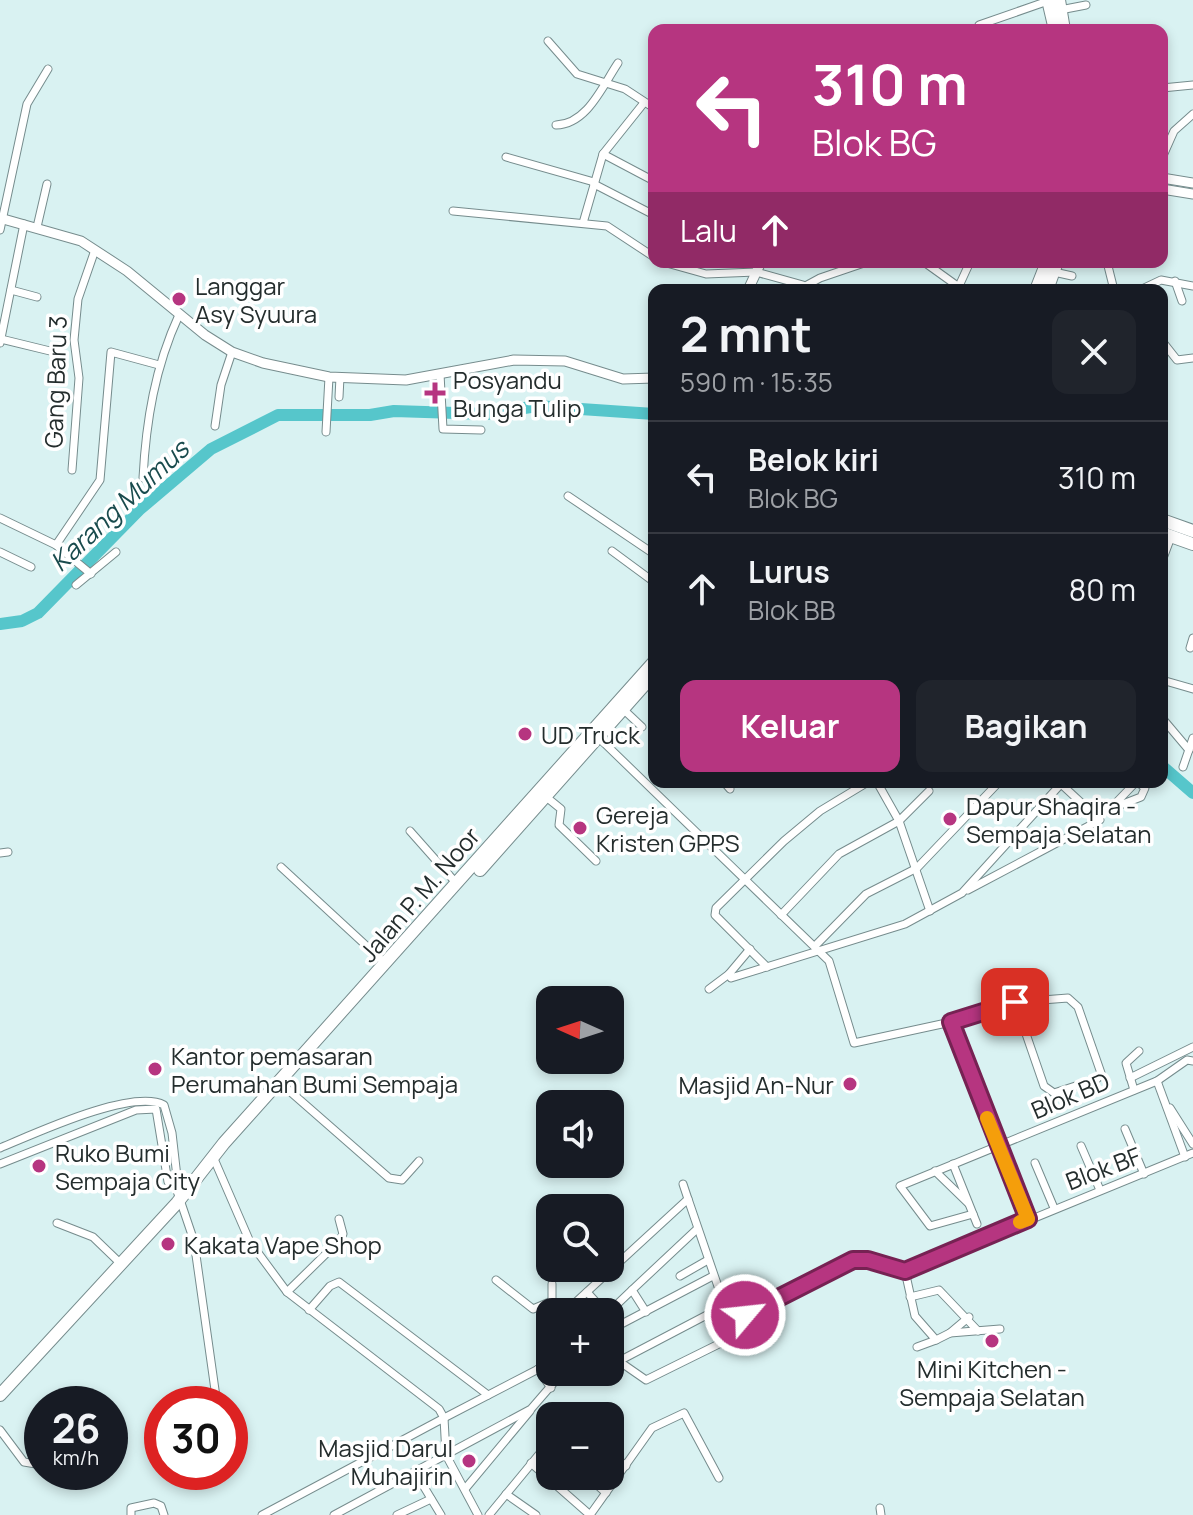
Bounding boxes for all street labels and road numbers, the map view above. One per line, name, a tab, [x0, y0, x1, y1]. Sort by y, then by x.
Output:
street label: Gang Baru 3	[36, 315, 74, 449]
street label: Jalan P. M. Noor	[351, 819, 487, 968]
street label: Blok BD	[1026, 1064, 1114, 1126]
street label: Blok BF	[1061, 1139, 1145, 1197]

